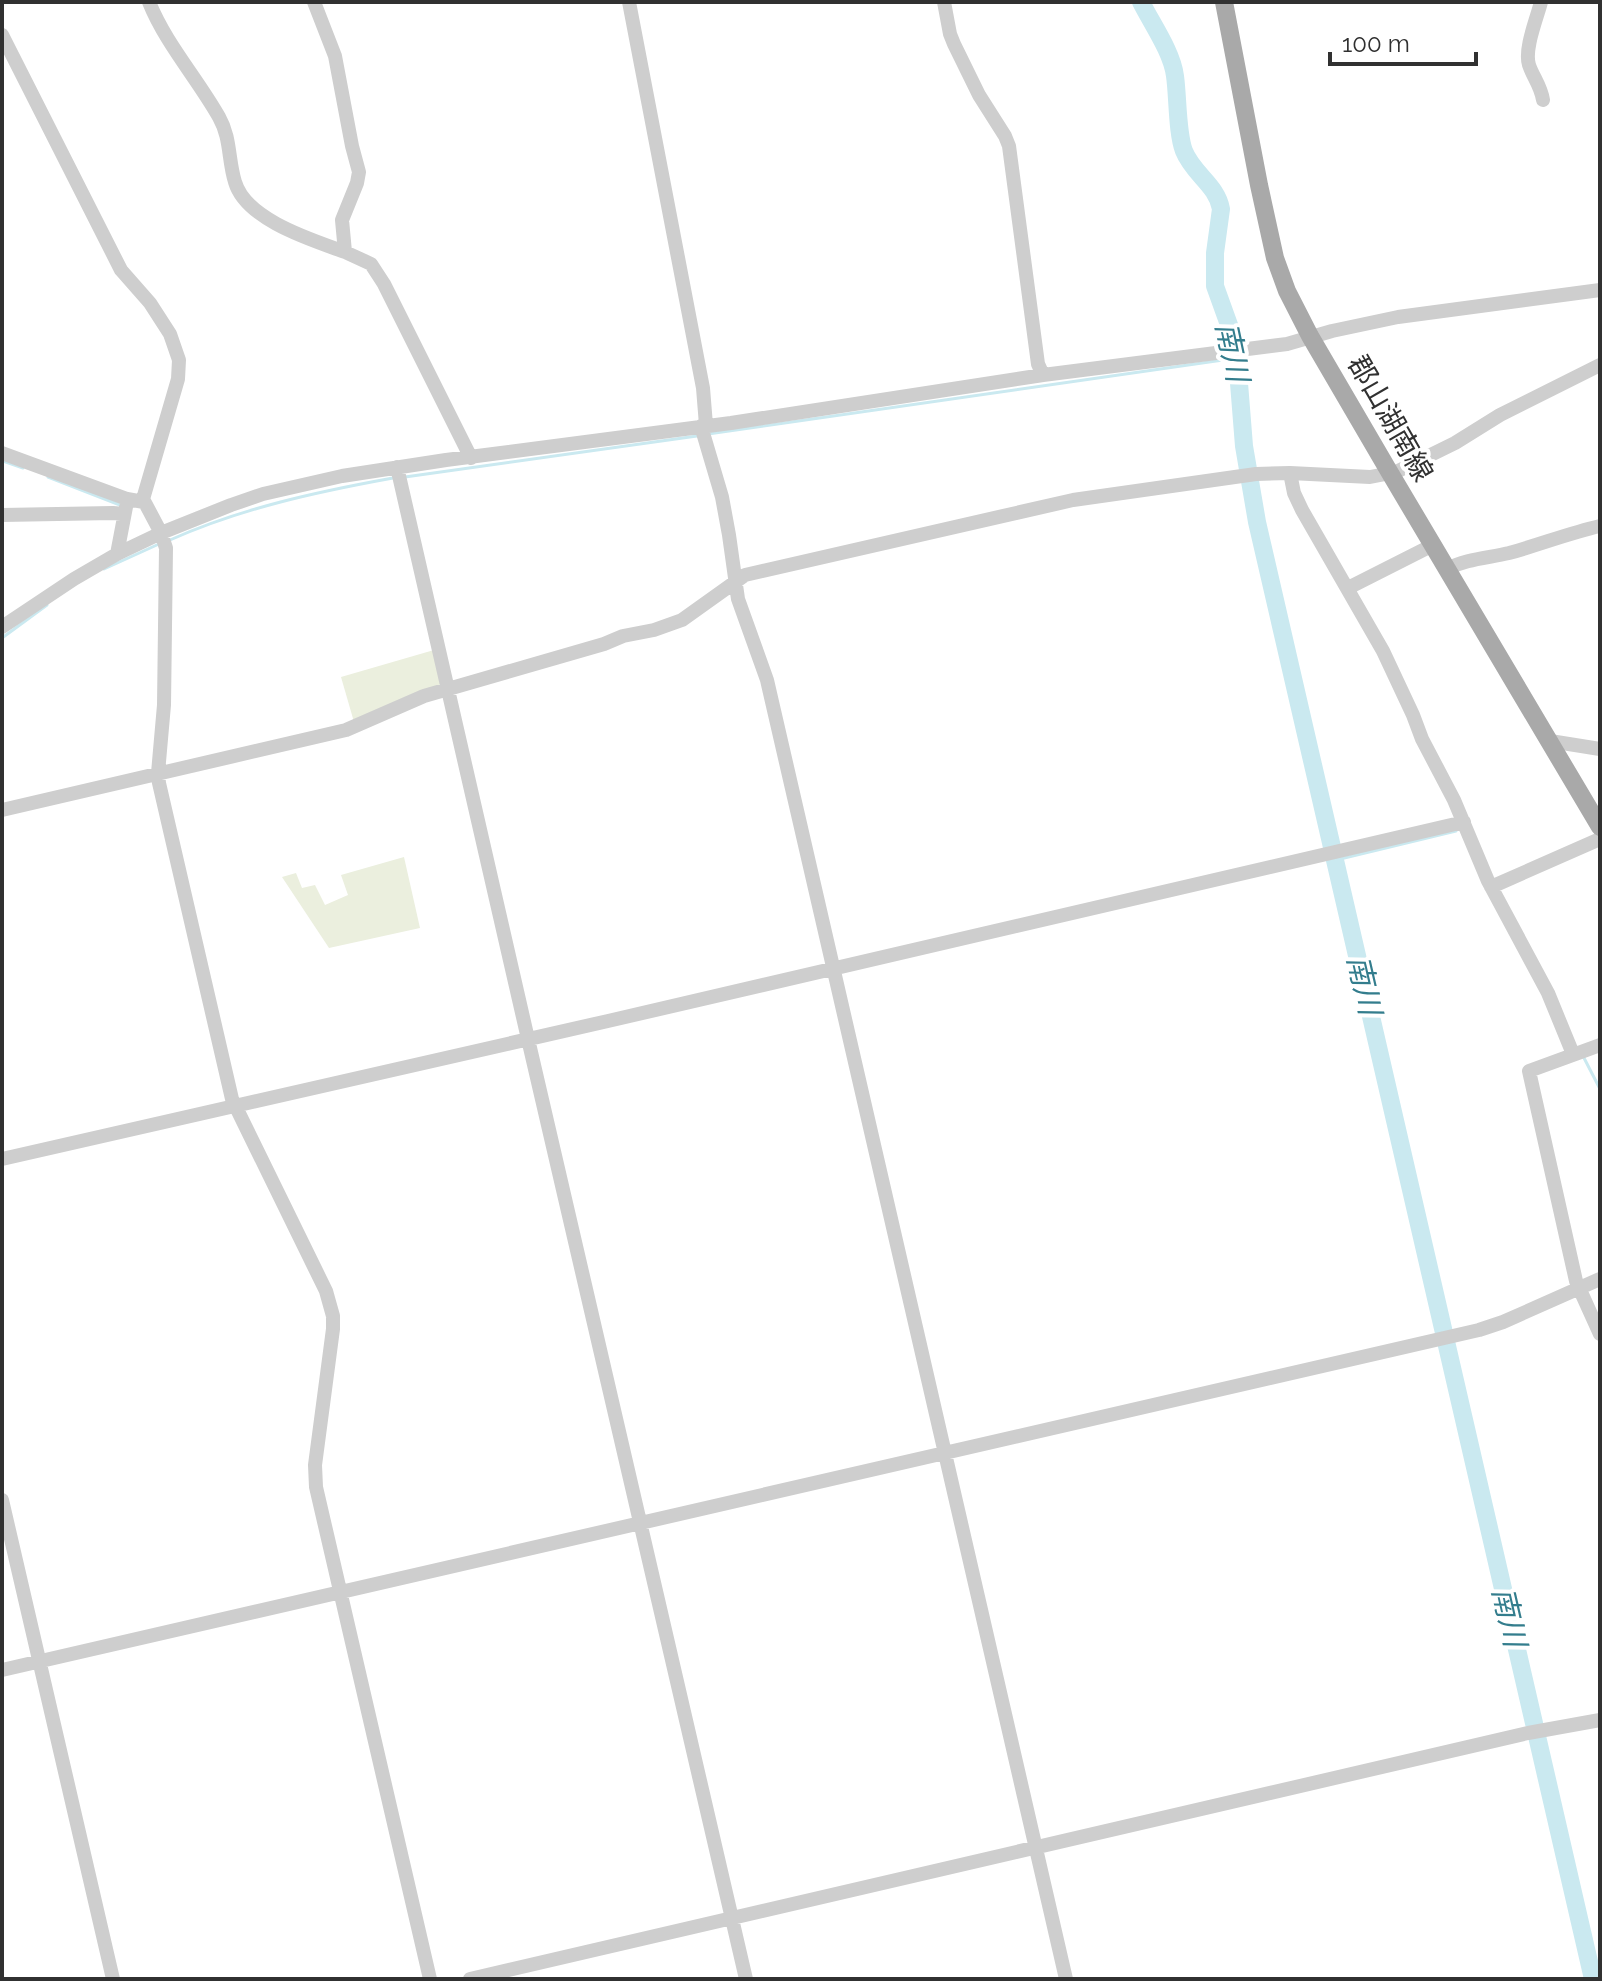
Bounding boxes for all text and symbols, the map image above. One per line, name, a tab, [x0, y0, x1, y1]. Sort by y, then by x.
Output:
scale bar	[1330, 16, 1476, 66]
text: 100 m	[1342, 29, 1410, 58]
water label: 南川	[1209, 319, 1256, 388]
street label: 郡山湖南線	[1341, 349, 1440, 487]
water label: 南川	[1341, 952, 1389, 1021]
water label: 南川	[1486, 1584, 1534, 1653]

